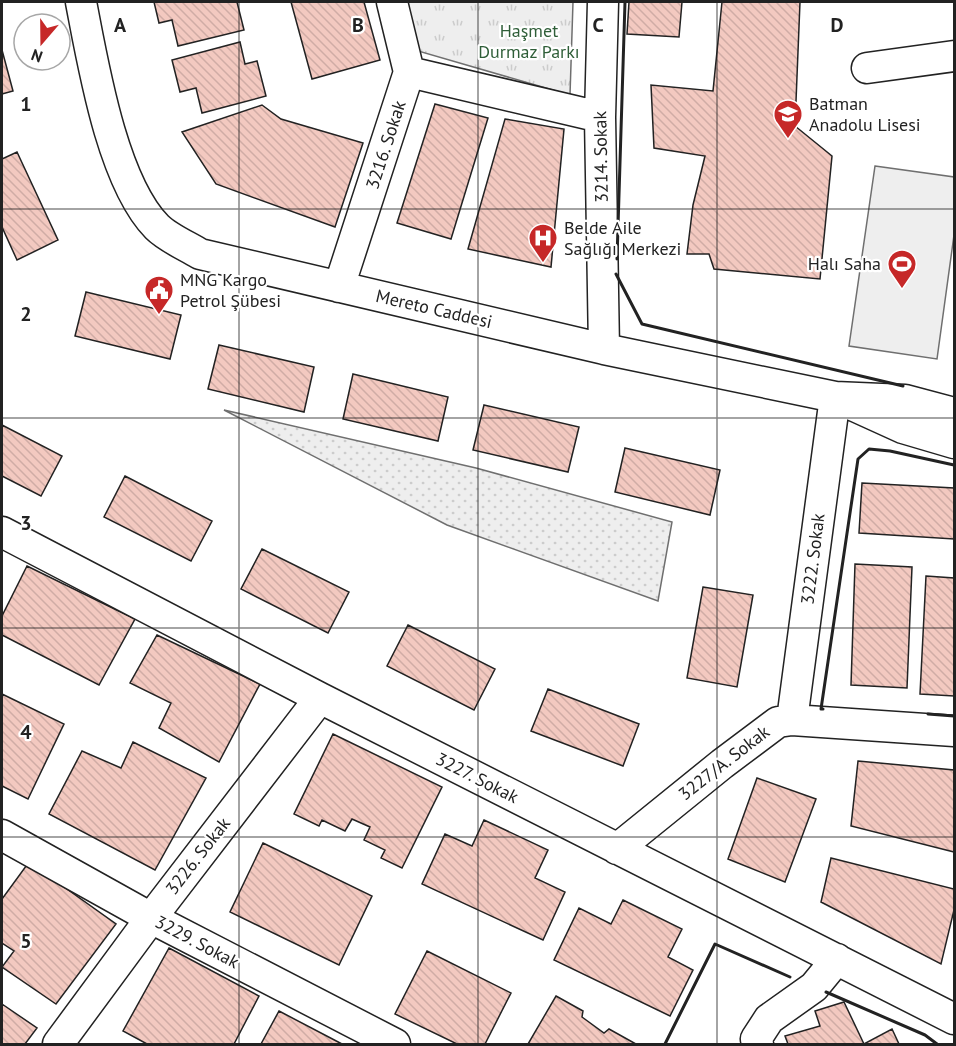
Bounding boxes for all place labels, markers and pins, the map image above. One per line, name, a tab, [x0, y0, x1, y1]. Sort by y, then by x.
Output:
place label: Batman Anadolu Lisesi	[809, 92, 921, 136]
school or university icon: Batman Anadolu Lisesi	[772, 98, 804, 140]
place label: Belde Aile Sağlığı Merkezi	[564, 216, 681, 260]
hospital icon: Belde Aile Sağlığı Merkezi	[527, 222, 559, 264]
sports icon: Halı Saha	[886, 248, 918, 290]
place label: Halı Saha	[808, 252, 881, 275]
place label: MNG Kargo Petrol Şübesi	[180, 268, 281, 312]
public building icon: MNG Kargo Petrol Şübesi	[143, 274, 175, 316]

